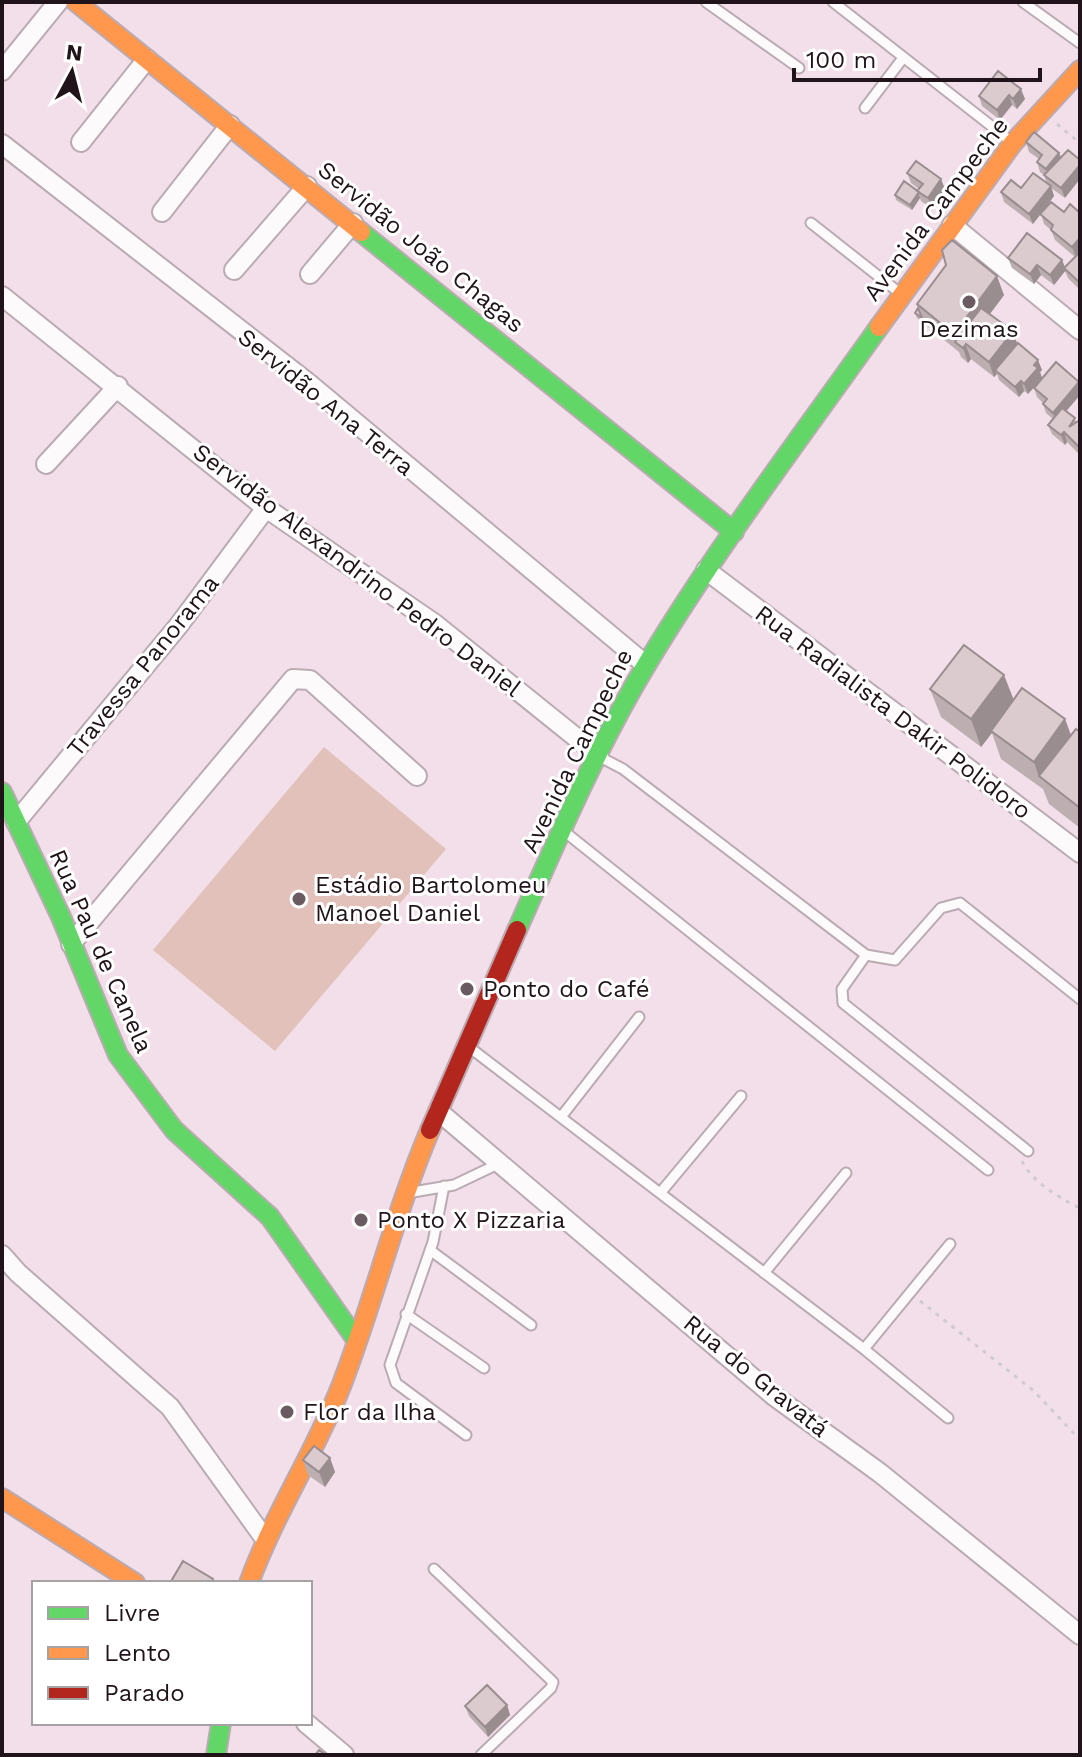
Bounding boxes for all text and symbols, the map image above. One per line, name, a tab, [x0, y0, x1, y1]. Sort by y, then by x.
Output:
north arrow	[32, 32, 112, 112]
scale bar	[794, 32, 1040, 82]
text: N	[65, 39, 84, 66]
text: 100 m	[806, 46, 876, 74]
street label: Avenida Campeche	[858, 112, 1014, 306]
street label: Servidão João Chagas	[313, 155, 529, 339]
marker: Dezimas	[960, 293, 978, 311]
place label: Dezimas	[919, 315, 1019, 343]
street label: Servidão Ana Terra	[232, 323, 420, 481]
street label: Servidão Alexandrino Pedro Daniel	[188, 438, 527, 703]
street label: Travessa Panorama	[61, 570, 225, 762]
street label: Rua Radialista Dakir Polidoro	[750, 599, 1036, 825]
street label: Avenida Campeche	[516, 645, 638, 857]
street label: Rua Pau de Canela	[44, 845, 158, 1057]
place label: Estádio Bartolomeu Manoel Daniel	[315, 871, 547, 927]
marker: Estádio Bartolomeu Manoel Daniel	[290, 890, 308, 908]
place label: Ponto do Café	[483, 975, 650, 1003]
marker: Ponto do Café	[458, 980, 476, 998]
place label: Ponto X Pizzaria	[377, 1206, 565, 1234]
marker: Ponto X Pizzaria	[352, 1211, 370, 1229]
street label: Rua do Gravatá	[678, 1309, 834, 1443]
place label: Flor da Ilha	[303, 1398, 436, 1426]
marker: Flor da Ilha	[278, 1403, 296, 1421]
legend	[32, 1581, 312, 1725]
text: Livre	[104, 1599, 160, 1627]
text: Lento	[104, 1639, 171, 1667]
text: Parado	[104, 1679, 185, 1707]

